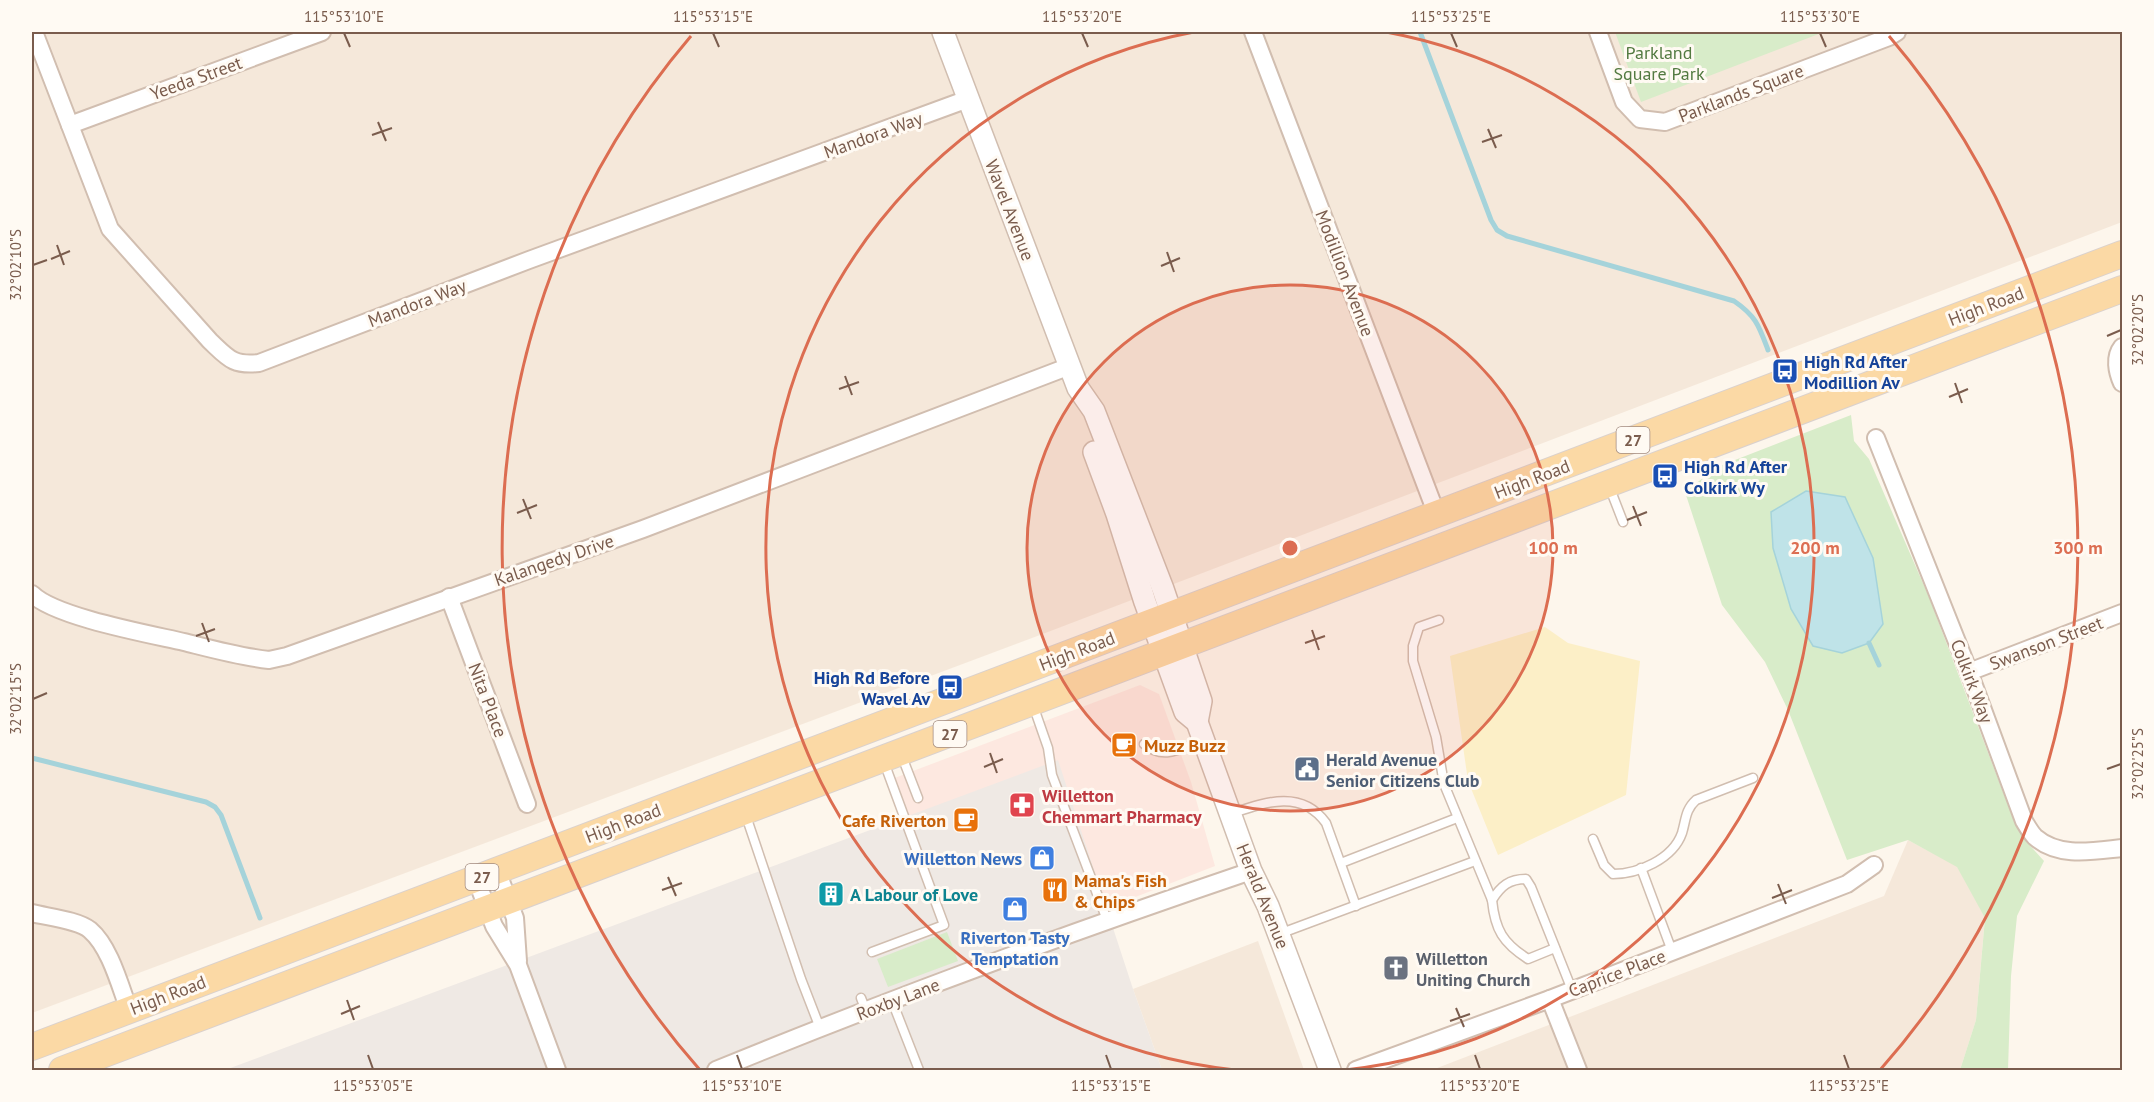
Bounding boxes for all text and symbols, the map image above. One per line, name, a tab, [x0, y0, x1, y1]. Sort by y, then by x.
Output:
text: 115°53'10"E	[304, 7, 384, 26]
text: 115°53'15"E	[673, 7, 753, 26]
text: 115°53'20"E	[1042, 7, 1122, 26]
text: 115°53'25"E	[1411, 7, 1491, 26]
text: 115°53'30"E	[1780, 7, 1860, 26]
park label: Parkland Square Park	[1613, 41, 1705, 85]
street label: Yeeda Street	[147, 51, 245, 105]
street label: Parklands Square	[1675, 59, 1807, 127]
street label: Mandora Way	[821, 106, 926, 163]
street label: Wavel Avenue	[980, 156, 1040, 264]
street label: Modillion Avenue	[1310, 206, 1380, 340]
text: 32°02'10"S	[6, 229, 25, 301]
street label: Mandora Way	[365, 274, 470, 332]
street label: High Road	[1945, 281, 2027, 331]
text: 32°02'20"S	[2128, 294, 2147, 366]
place label: High Rd After Modillion Av	[1804, 350, 1908, 394]
bus stop icon: High Rd After Modillion Av	[1770, 356, 1800, 386]
road number: 27	[1616, 427, 1650, 453]
street label: High Road	[1491, 454, 1573, 504]
place label: High Rd After Colkirk Wy	[1684, 455, 1788, 499]
bus stop icon: High Rd After Colkirk Wy	[1650, 461, 1680, 491]
street label: Kalangedy Drive	[491, 529, 617, 591]
text: 100 m	[1528, 536, 1578, 559]
text: 200 m	[1790, 536, 1840, 559]
text: 300 m	[2053, 536, 2103, 559]
centre of rings	[1280, 538, 1300, 558]
street label: Swanson Street	[1986, 611, 2106, 675]
street label: High Road	[1036, 626, 1118, 676]
street label: Colkirk Way	[1945, 636, 1999, 727]
street label: Nita Place	[463, 660, 513, 740]
text: 32°02'15"S	[6, 663, 25, 735]
place label: High Rd Before Wavel Av	[814, 666, 930, 710]
bus stop icon: High Rd Before Wavel Av	[935, 672, 965, 702]
road number: 27	[934, 721, 966, 747]
text: 32°02'25"S	[2128, 728, 2147, 800]
cafe icon: Muzz Buzz	[1109, 730, 1139, 760]
place label: Muzz Buzz	[1144, 734, 1225, 757]
place label: Herald Avenue Senior Citizens Club	[1326, 748, 1480, 792]
public building icon: Herald Avenue Senior Citizens Club	[1292, 754, 1322, 784]
place label: Willetton Chemmart Pharmacy	[1042, 784, 1202, 828]
pharmacy icon: Willetton Chemmart Pharmacy	[1007, 790, 1037, 820]
street label: High Road	[582, 798, 664, 848]
cafe icon: Cafe Riverton	[951, 805, 981, 835]
place label: Cafe Riverton	[842, 809, 946, 832]
street label: Herald Avenue	[1231, 840, 1295, 952]
shop icon: Willetton News	[1027, 843, 1057, 873]
place label: Willetton News	[904, 847, 1022, 870]
road number: 27	[466, 864, 498, 890]
place label: Mama's Fish & Chips	[1074, 869, 1167, 913]
restaurant icon: Mama's Fish & Chips	[1040, 875, 1070, 905]
building icon: A Labour of Love	[816, 879, 846, 909]
place label: A Labour of Love	[850, 883, 978, 906]
shop icon: Riverton Tasty Temptation	[1000, 894, 1030, 924]
place label: Riverton Tasty Temptation	[960, 926, 1070, 970]
street label: Caprice Place	[1565, 944, 1669, 1002]
place label: Willetton Uniting Church	[1416, 947, 1530, 991]
church icon: Willetton Uniting Church	[1381, 953, 1411, 983]
street label: High Road	[127, 970, 209, 1020]
street label: Roxby Lane	[853, 973, 943, 1025]
text: 115°53'05"E	[333, 1076, 413, 1095]
text: 115°53'10"E	[702, 1076, 782, 1095]
text: 115°53'15"E	[1071, 1076, 1151, 1095]
text: 115°53'20"E	[1440, 1076, 1520, 1095]
text: 115°53'25"E	[1809, 1076, 1889, 1095]

